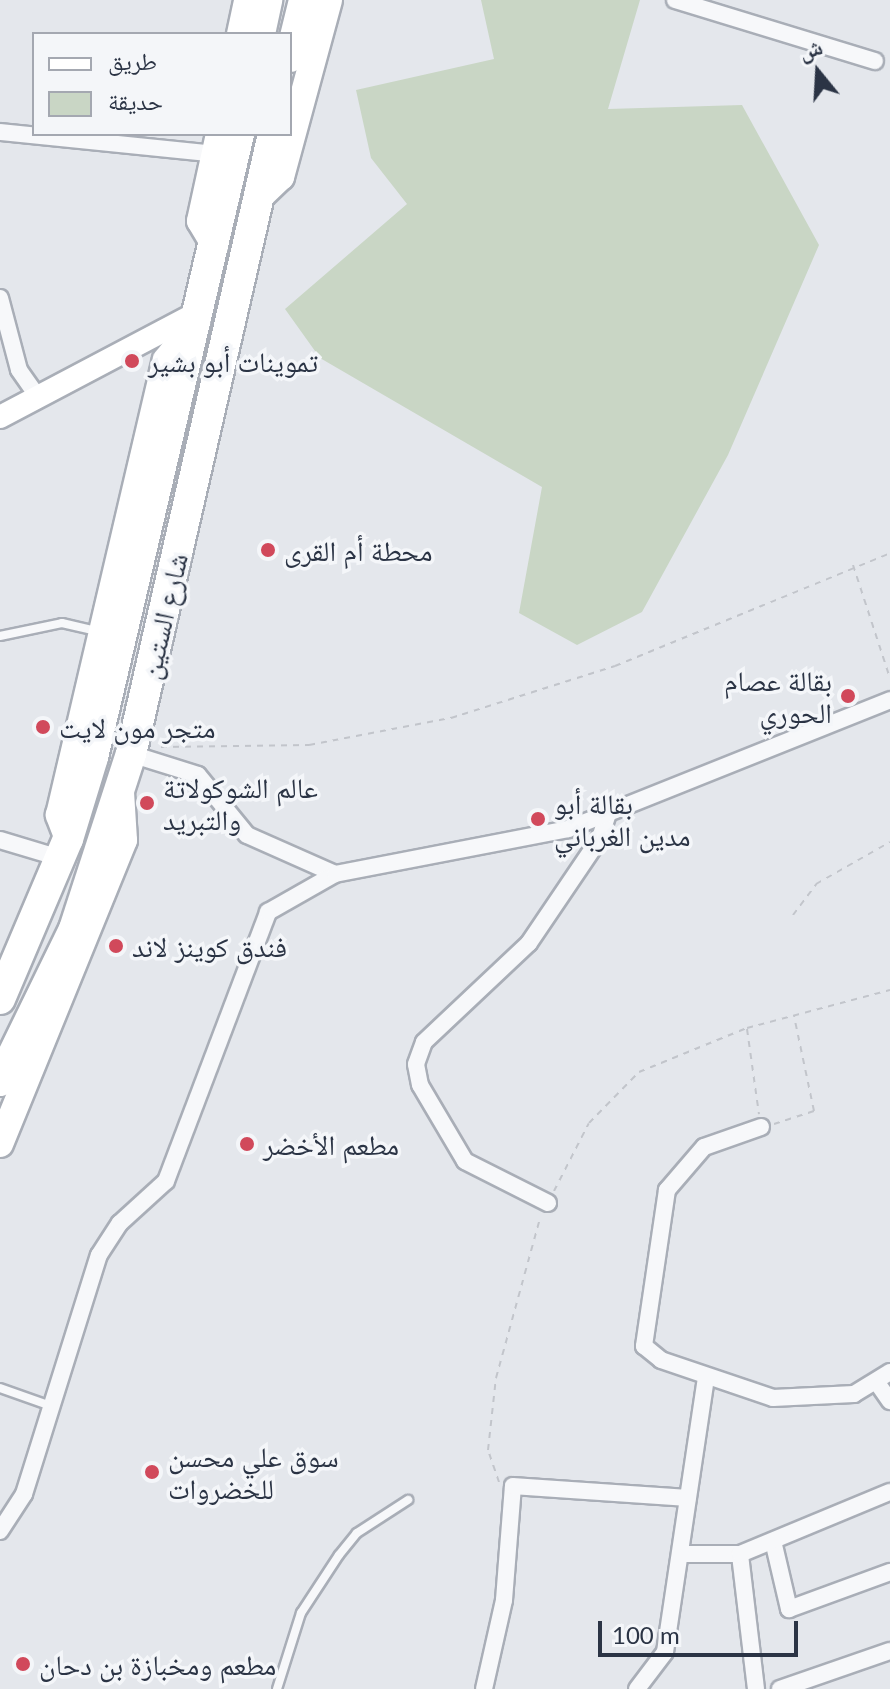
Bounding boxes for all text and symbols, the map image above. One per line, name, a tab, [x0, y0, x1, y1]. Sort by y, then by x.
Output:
legend	[32, 32, 292, 136]
north arrow	[778, 32, 858, 112]
text: ش	[795, 32, 826, 65]
text: طريق	[108, 46, 157, 75]
text: حديقة	[108, 86, 163, 115]
place label: تموينات أبو بشير	[148, 344, 318, 378]
marker: تموينات أبو بشير	[123, 352, 141, 370]
place label: محطة أم القرى	[284, 533, 432, 567]
marker: محطة أم القرى	[259, 541, 277, 559]
street label: شارع الستين	[132, 550, 194, 682]
place label: بقالة عصام الحوري	[724, 663, 832, 729]
marker: بقالة عصام الحوري	[839, 687, 857, 705]
place label: متجر مون لايت	[59, 710, 215, 744]
marker: متجر مون لايت	[34, 718, 52, 736]
place label: عالم الشوكولاتة والتبريد	[163, 770, 318, 836]
place label: بقالة أبو مدين الغرباني	[554, 786, 690, 852]
marker: عالم الشوكولاتة والتبريد	[138, 794, 156, 812]
marker: بقالة أبو مدين الغرباني	[529, 810, 547, 828]
place label: فندق كوينز لاند	[132, 929, 287, 963]
marker: فندق كوينز لاند	[107, 937, 125, 955]
place label: مطعم الأخضر	[263, 1127, 399, 1161]
marker: مطعم الأخضر	[238, 1135, 256, 1153]
place label: سوق علي محسن للخضروات	[168, 1439, 339, 1505]
marker: سوق علي محسن للخضروات	[143, 1463, 161, 1481]
scale bar	[602, 1605, 802, 1655]
text: 100 m	[612, 1620, 680, 1649]
place label: مطعم ومخبازة بن دحان	[39, 1647, 276, 1681]
marker: مطعم ومخبازة بن دحان	[14, 1655, 32, 1673]

